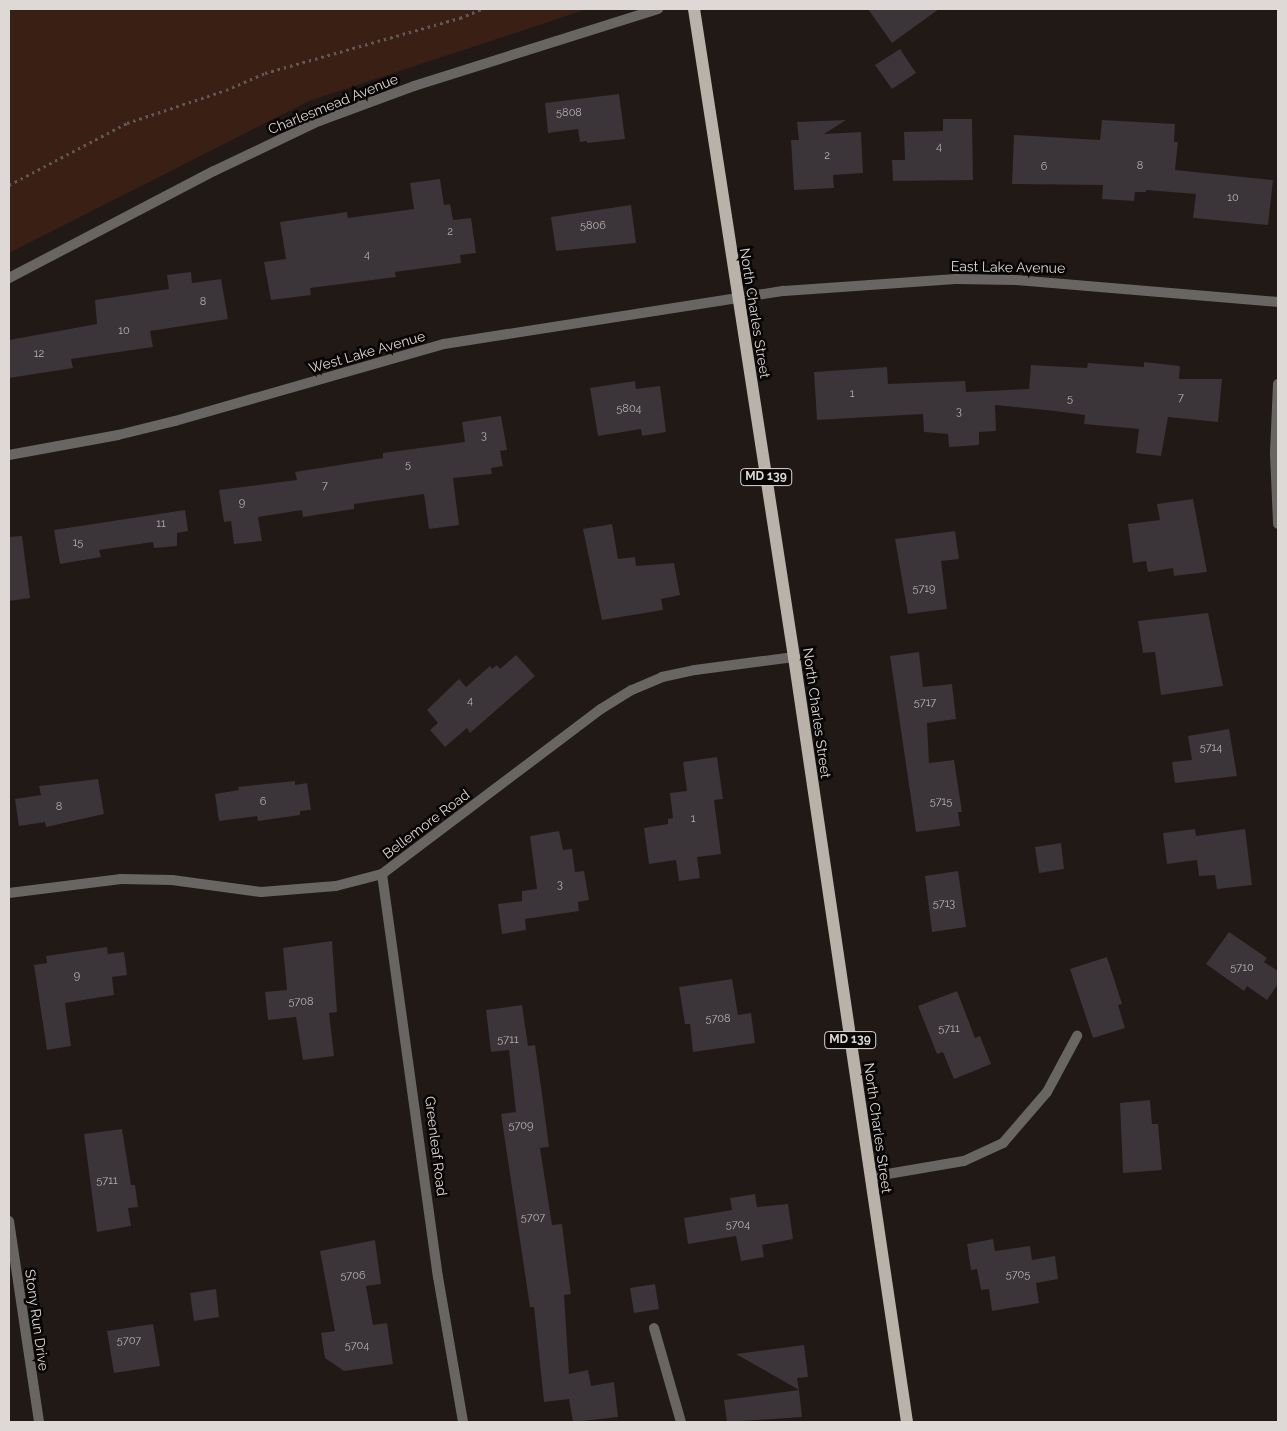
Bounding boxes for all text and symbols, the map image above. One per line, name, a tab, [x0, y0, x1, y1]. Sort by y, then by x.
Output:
street label: Charlesmead Avenue	[265, 70, 401, 138]
house number: 5808	[556, 106, 582, 120]
house number: 4	[936, 140, 942, 154]
house number: 2	[824, 149, 830, 163]
house number: 8	[1137, 159, 1143, 173]
house number: 6	[1041, 160, 1047, 174]
house number: 10	[1227, 191, 1239, 205]
house number: 5806	[580, 219, 606, 233]
house number: 2	[447, 225, 453, 239]
street label: North Charles Street	[736, 247, 774, 379]
house number: 4	[364, 248, 370, 262]
street label: East Lake Avenue	[950, 258, 1066, 276]
house number: 8	[200, 295, 206, 309]
house number: 10	[118, 324, 130, 338]
street label: West Lake Avenue	[307, 327, 427, 377]
house number: 12	[34, 347, 44, 361]
house number: 1	[850, 387, 854, 401]
house number: 7	[1178, 391, 1184, 405]
house number: 5	[1067, 392, 1073, 406]
house number: 5804	[616, 402, 642, 416]
house number: 3	[956, 405, 962, 419]
house number: 3	[481, 429, 487, 443]
house number: 5	[405, 458, 411, 472]
road number: MD 139	[740, 468, 792, 487]
house number: 7	[322, 479, 328, 493]
house number: 9	[239, 496, 245, 510]
house number: 11	[156, 517, 166, 531]
house number: 15	[73, 536, 83, 550]
house number: 5719	[913, 582, 935, 596]
street label: North Charles Street	[800, 647, 834, 779]
house number: 4	[467, 694, 473, 708]
house number: 5717	[914, 696, 936, 710]
house number: 5714	[1200, 741, 1222, 755]
street label: Bellemore Road	[379, 786, 473, 862]
house number: 6	[260, 795, 266, 809]
house number: 5715	[930, 795, 952, 809]
house number: 8	[56, 800, 62, 814]
house number: 1	[691, 812, 695, 826]
house number: 3	[557, 878, 563, 892]
house number: 5713	[933, 897, 955, 911]
house number: 5710	[1230, 961, 1254, 975]
house number: 9	[74, 969, 80, 983]
house number: 5708	[288, 995, 314, 1009]
house number: 5708	[705, 1012, 731, 1026]
house number: 5711	[938, 1022, 960, 1036]
road number: MD 139	[824, 1030, 876, 1050]
house number: 5711	[497, 1033, 519, 1047]
street label: North Charles Street	[861, 1062, 895, 1194]
street label: Greenleaf Road	[422, 1095, 450, 1197]
house number: 5709	[509, 1119, 533, 1133]
house number: 5711	[96, 1174, 118, 1188]
house number: 5707	[521, 1211, 545, 1225]
house number: 5704	[726, 1218, 750, 1232]
street label: Stony Run Drive	[22, 1268, 52, 1372]
house number: 5705	[1006, 1268, 1030, 1282]
house number: 5706	[340, 1269, 366, 1283]
house number: 5707	[117, 1334, 141, 1348]
house number: 5704	[345, 1339, 369, 1353]

